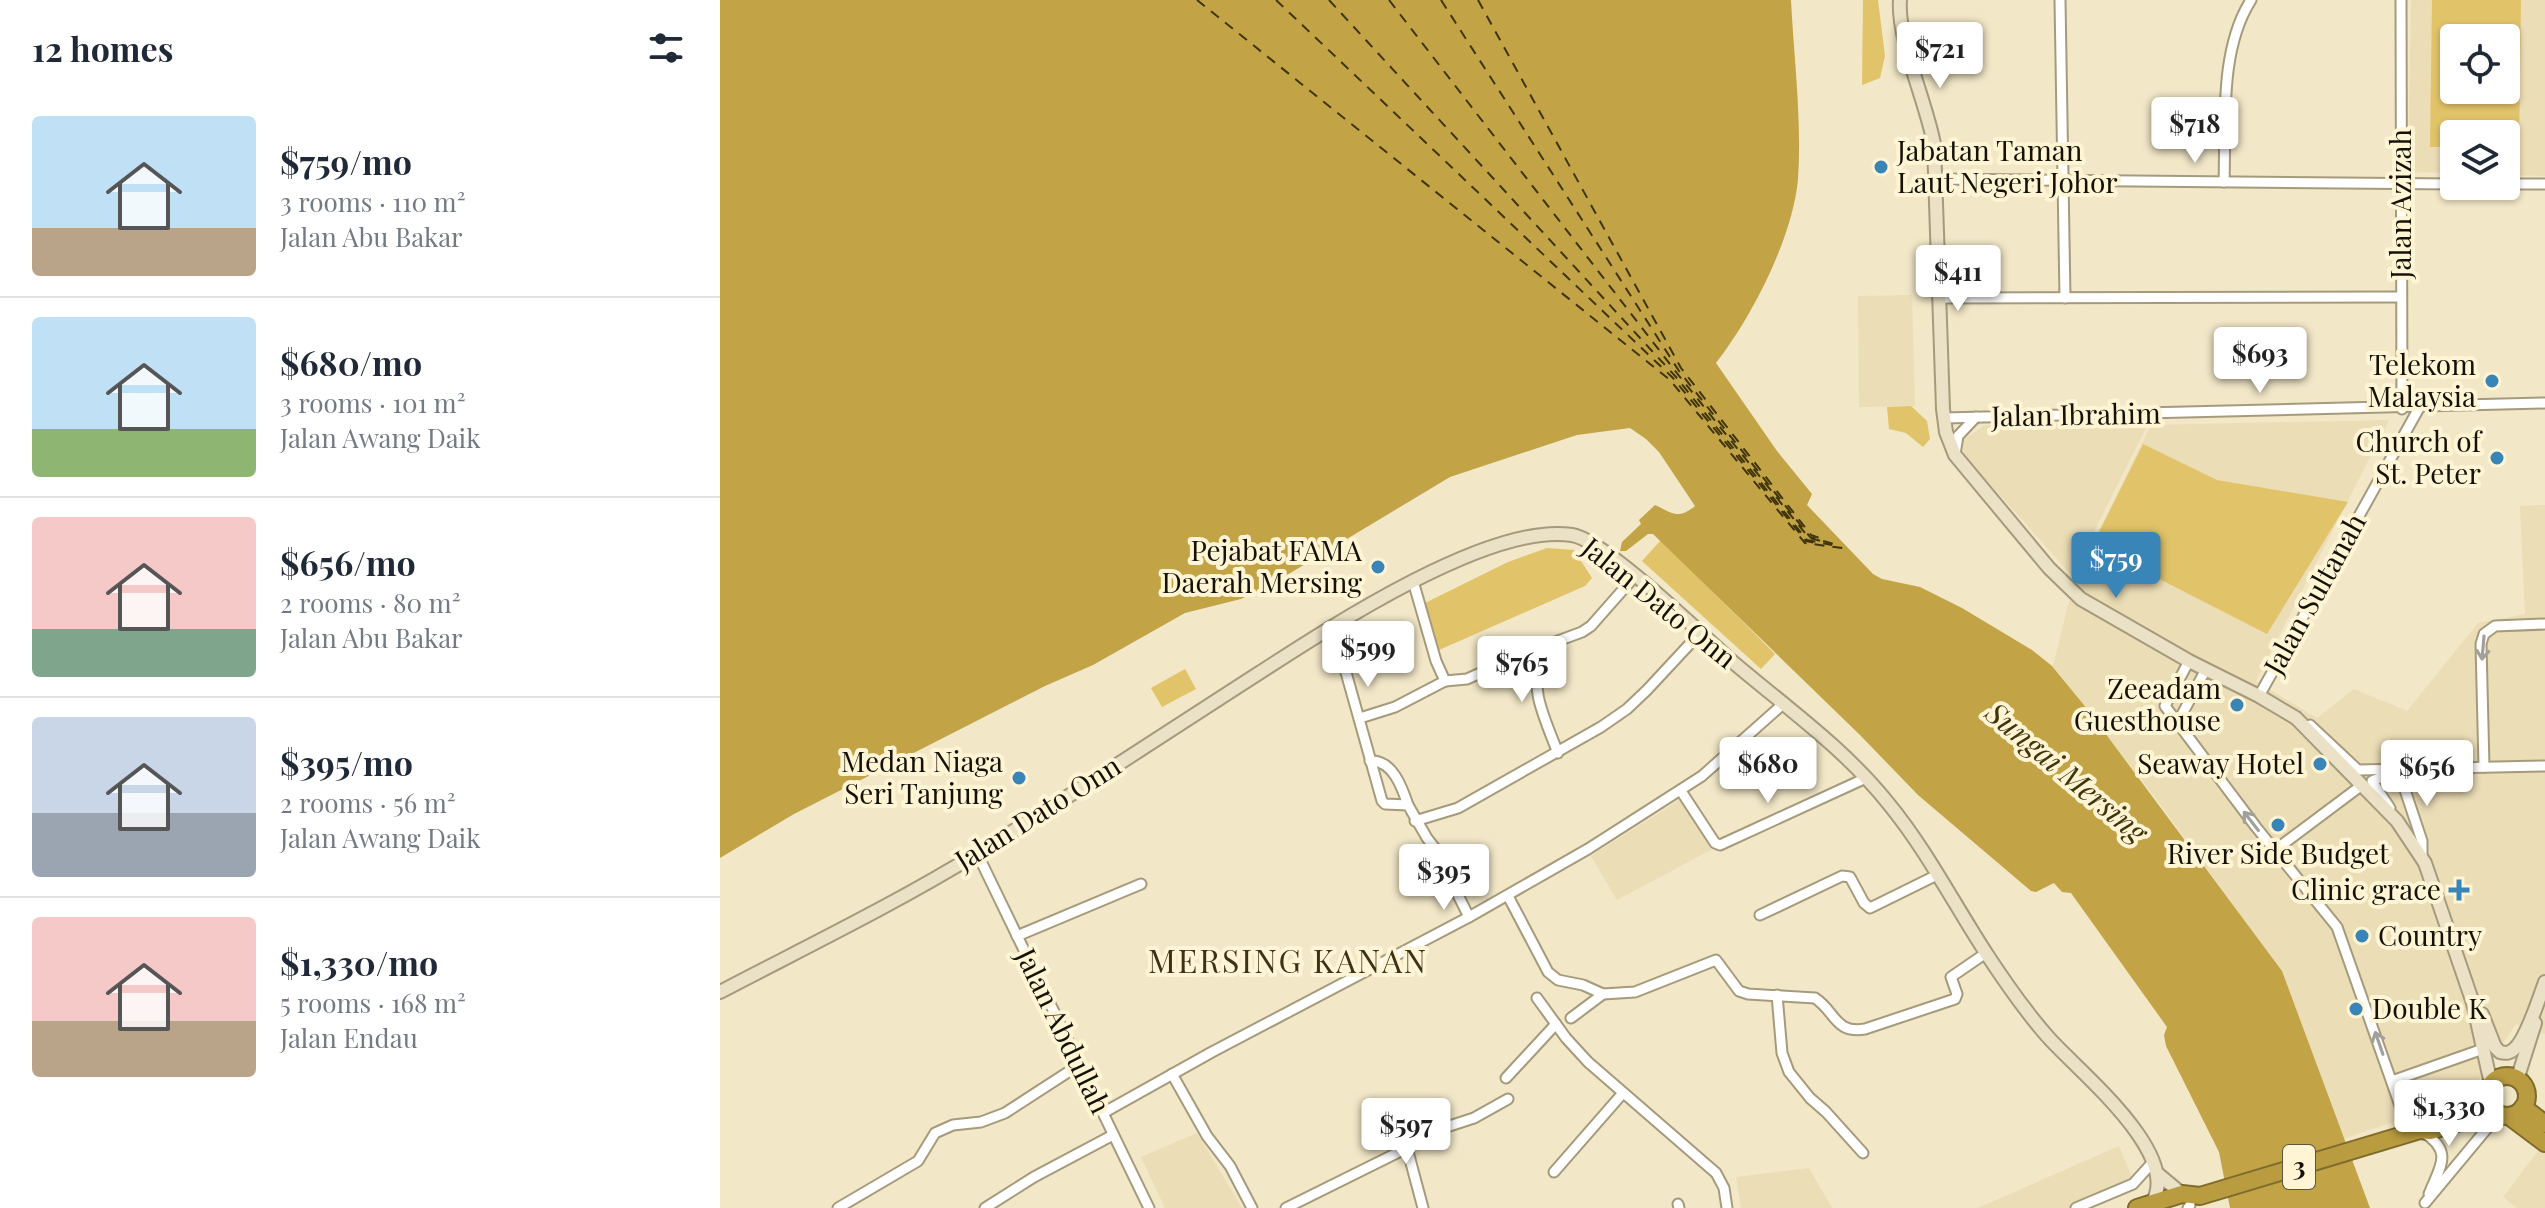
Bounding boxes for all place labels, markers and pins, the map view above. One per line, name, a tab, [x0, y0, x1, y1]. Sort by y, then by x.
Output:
pin: $721	[1893, 22, 1987, 90]
pin: $718	[2148, 97, 2242, 165]
place label: Jabatan Taman Laut Negeri Johor	[1896, 131, 2118, 200]
marker: Jabatan Taman Laut Negeri Johor	[1872, 158, 1890, 176]
pin: $411	[1911, 245, 2005, 313]
pin: $693	[2213, 327, 2307, 395]
place label: Telekom Malaysia	[2367, 345, 2476, 414]
marker: Telekom Malaysia	[2483, 372, 2501, 390]
place label: Church of St. Peter	[2355, 422, 2484, 491]
marker: Church of St. Peter	[2488, 449, 2506, 467]
place label: Pejabat FAMA Daerah Mersing	[1161, 531, 1362, 600]
pin: $759	[2069, 532, 2163, 600]
marker: Pejabat FAMA Daerah Mersing	[1369, 558, 1387, 576]
pin: $599	[1321, 621, 1415, 689]
pin: $765	[1475, 636, 1569, 704]
place label: Zeeadam Guesthouse	[2074, 669, 2221, 738]
marker: Zeeadam Guesthouse	[2228, 696, 2246, 714]
pin: $680	[1721, 737, 1815, 805]
pin: $656	[2380, 740, 2474, 808]
place label: Medan Niaga Seri Tanjung	[841, 742, 1003, 811]
place label: Seaway Hotel	[2137, 744, 2304, 781]
marker: Seaway Hotel	[2311, 755, 2329, 773]
marker: Medan Niaga Seri Tanjung	[1010, 769, 1028, 787]
marker: River Side Budget	[2269, 816, 2287, 834]
place label: River Side Budget	[2167, 834, 2390, 871]
pin: $395	[1397, 844, 1491, 912]
place label: Clinic grace	[2291, 870, 2441, 907]
marker: Clinic grace	[2448, 879, 2470, 901]
place label: Country	[2378, 916, 2482, 953]
marker: Country	[2353, 927, 2371, 945]
place label: Double K	[2372, 989, 2487, 1026]
marker: Double K	[2347, 1000, 2365, 1018]
pin: $1,330	[2384, 1080, 2514, 1148]
pin: $597	[1359, 1098, 1453, 1166]

